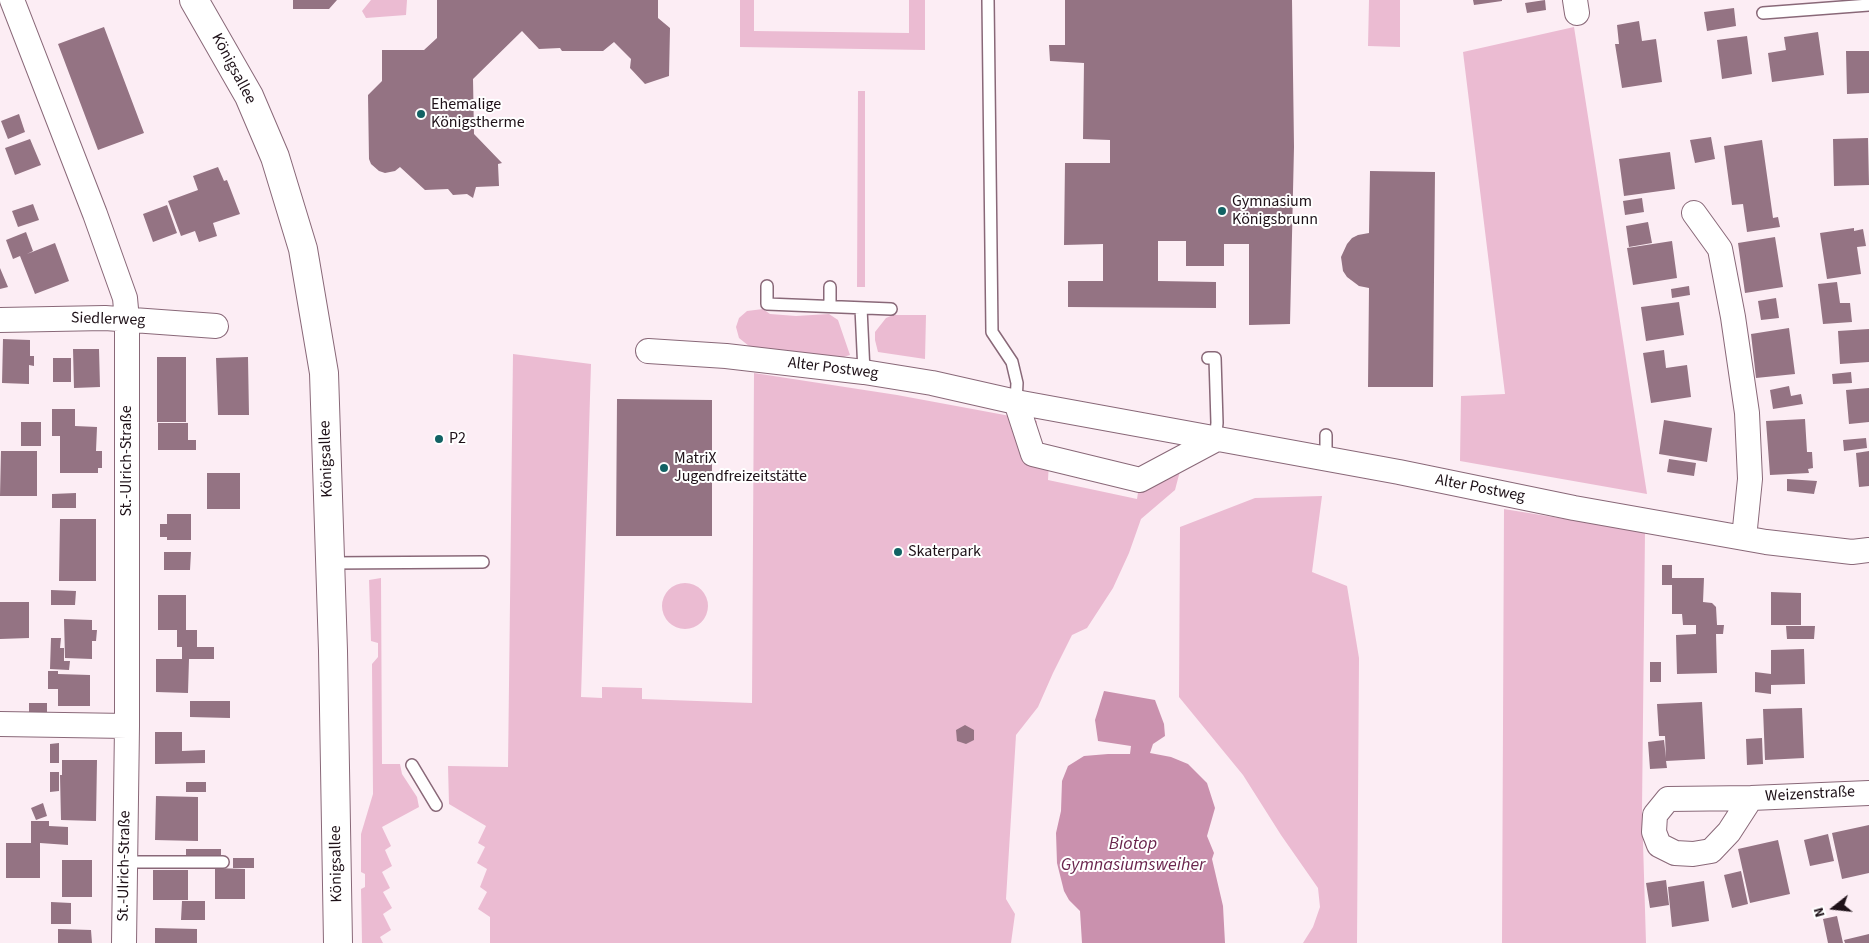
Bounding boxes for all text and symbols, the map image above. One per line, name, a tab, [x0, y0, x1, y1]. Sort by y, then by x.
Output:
street label: Königsallee	[206, 30, 260, 108]
place label: Ehemalige Königstherme	[431, 95, 525, 133]
marker: Ehemalige Königstherme	[415, 108, 427, 120]
place label: Gymnasium Königsbrunn	[1232, 192, 1318, 230]
marker: Gymnasium Königsbrunn	[1216, 205, 1228, 217]
street label: Siedlerweg	[70, 309, 146, 331]
street label: Alter Postweg	[787, 354, 879, 384]
street label: St.-Ulrich-Straße	[117, 405, 137, 517]
street label: Königsallee	[316, 420, 338, 498]
place label: P2	[449, 429, 466, 449]
marker: P2	[433, 433, 445, 445]
place label: MatriX Jugendfreizeitstätte	[674, 449, 807, 487]
marker: MatriX Jugendfreizeitstätte	[658, 462, 670, 474]
street label: Alter Postweg	[1433, 471, 1527, 507]
place label: Skaterpark	[908, 542, 981, 562]
marker: Skaterpark	[892, 546, 904, 558]
street label: Weizenstraße	[1765, 783, 1855, 807]
street label: St.-Ulrich-Straße	[114, 810, 136, 922]
street label: Königsallee	[327, 825, 347, 903]
water label: Biotop Gymnasiumsweiher	[1061, 834, 1205, 876]
north arrow	[1809, 883, 1859, 933]
text: N	[1809, 905, 1830, 919]

